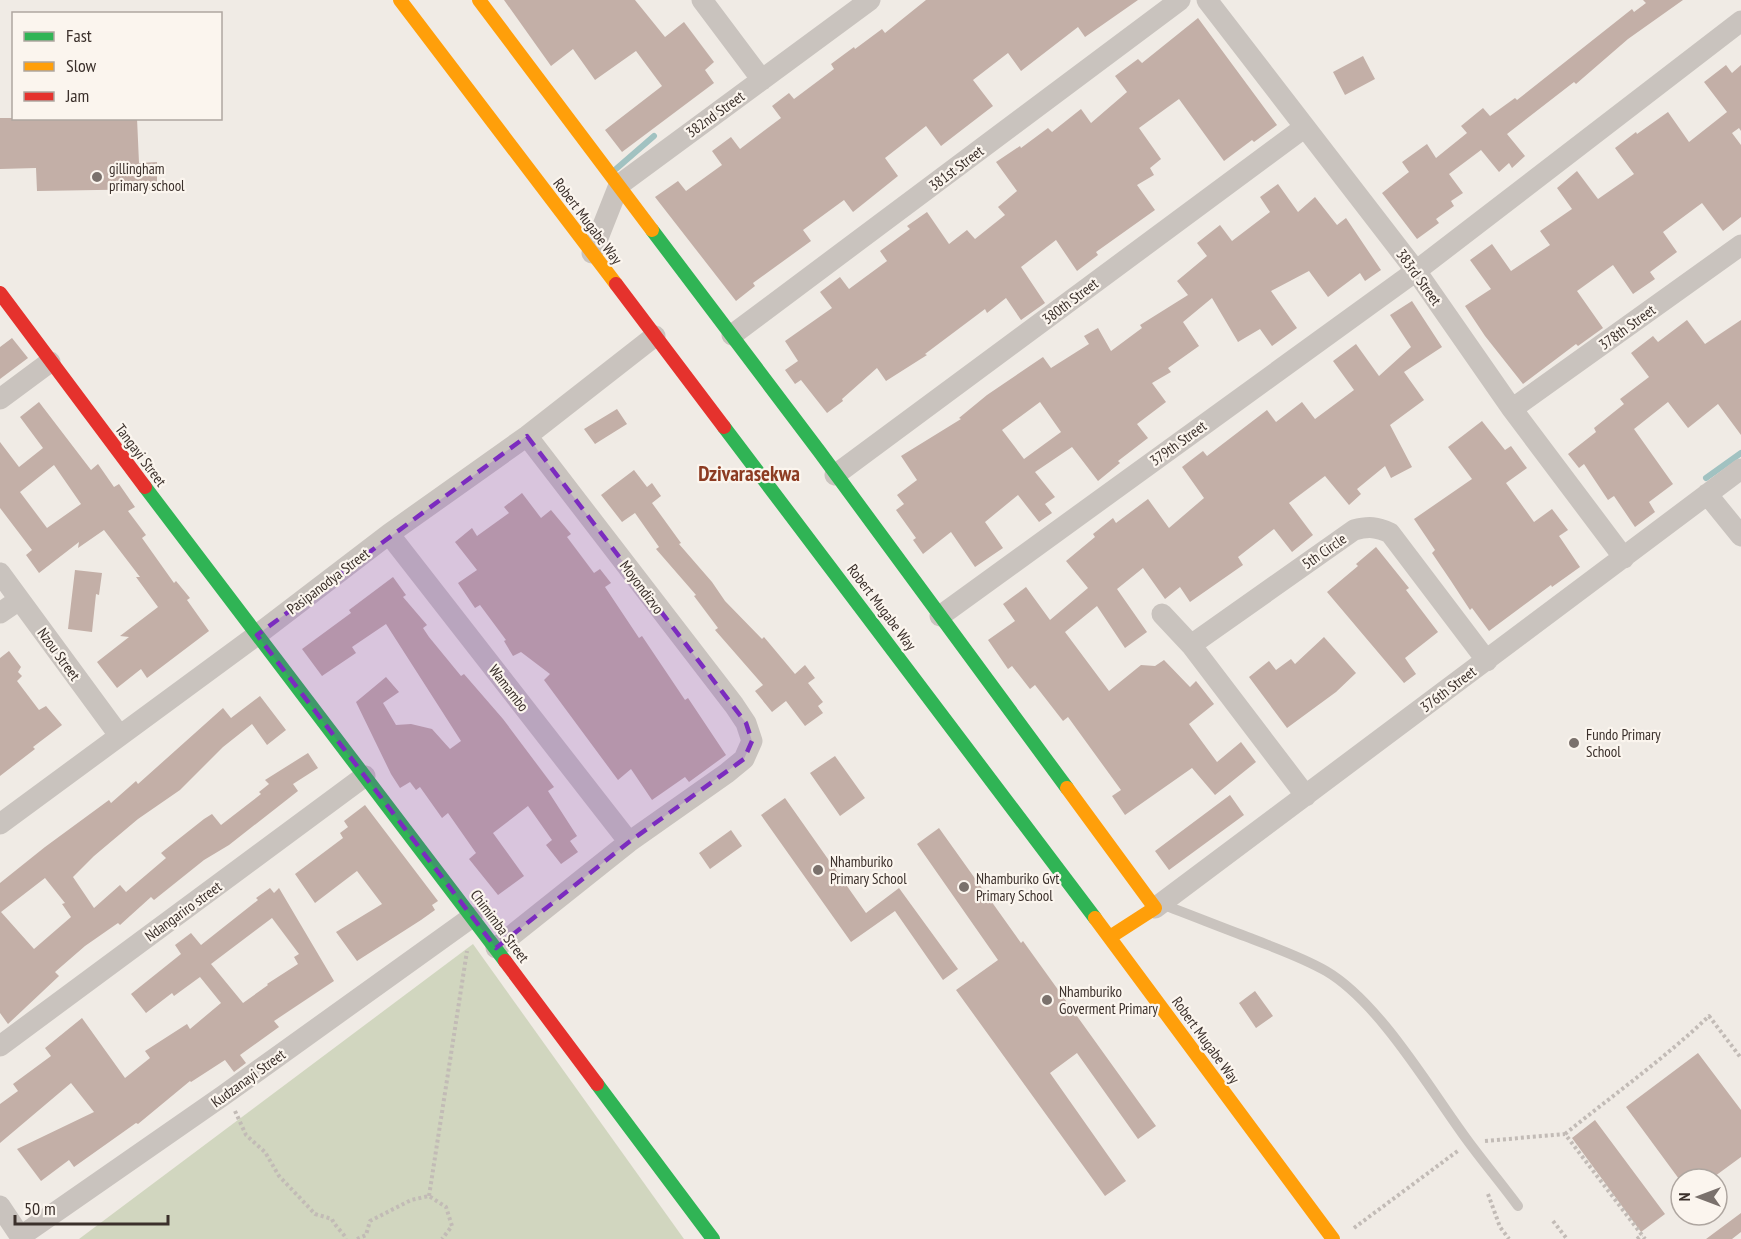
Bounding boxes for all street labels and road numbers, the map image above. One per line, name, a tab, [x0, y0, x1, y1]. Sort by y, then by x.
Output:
street label: 382nd Street	[682, 86, 748, 142]
street label: 381st Street	[925, 141, 987, 195]
street label: Robert Mugabe Way	[549, 174, 627, 268]
street label: 383rd Street	[1392, 245, 1446, 309]
street label: 380th Street	[1038, 274, 1102, 328]
street label: 378th Street	[1595, 300, 1659, 354]
street label: 379th Street	[1146, 416, 1210, 470]
street label: Tangayi Street	[111, 420, 171, 490]
street label: 5th Circle	[1298, 529, 1350, 573]
street label: Pasipanodya Street	[283, 544, 373, 618]
street label: Moyondizvo	[616, 557, 668, 617]
street label: Robert Mugabe Way	[843, 560, 921, 654]
street label: Nzou Street	[34, 624, 84, 684]
street label: Wamambo	[485, 661, 533, 715]
street label: 376th Street	[1416, 662, 1480, 716]
street label: Ndangariro street	[141, 877, 225, 945]
street label: Chimimba Street	[466, 886, 534, 966]
street label: Robert Mugabe Way	[1168, 993, 1244, 1088]
street label: Kudzanayi Street	[207, 1045, 289, 1111]

